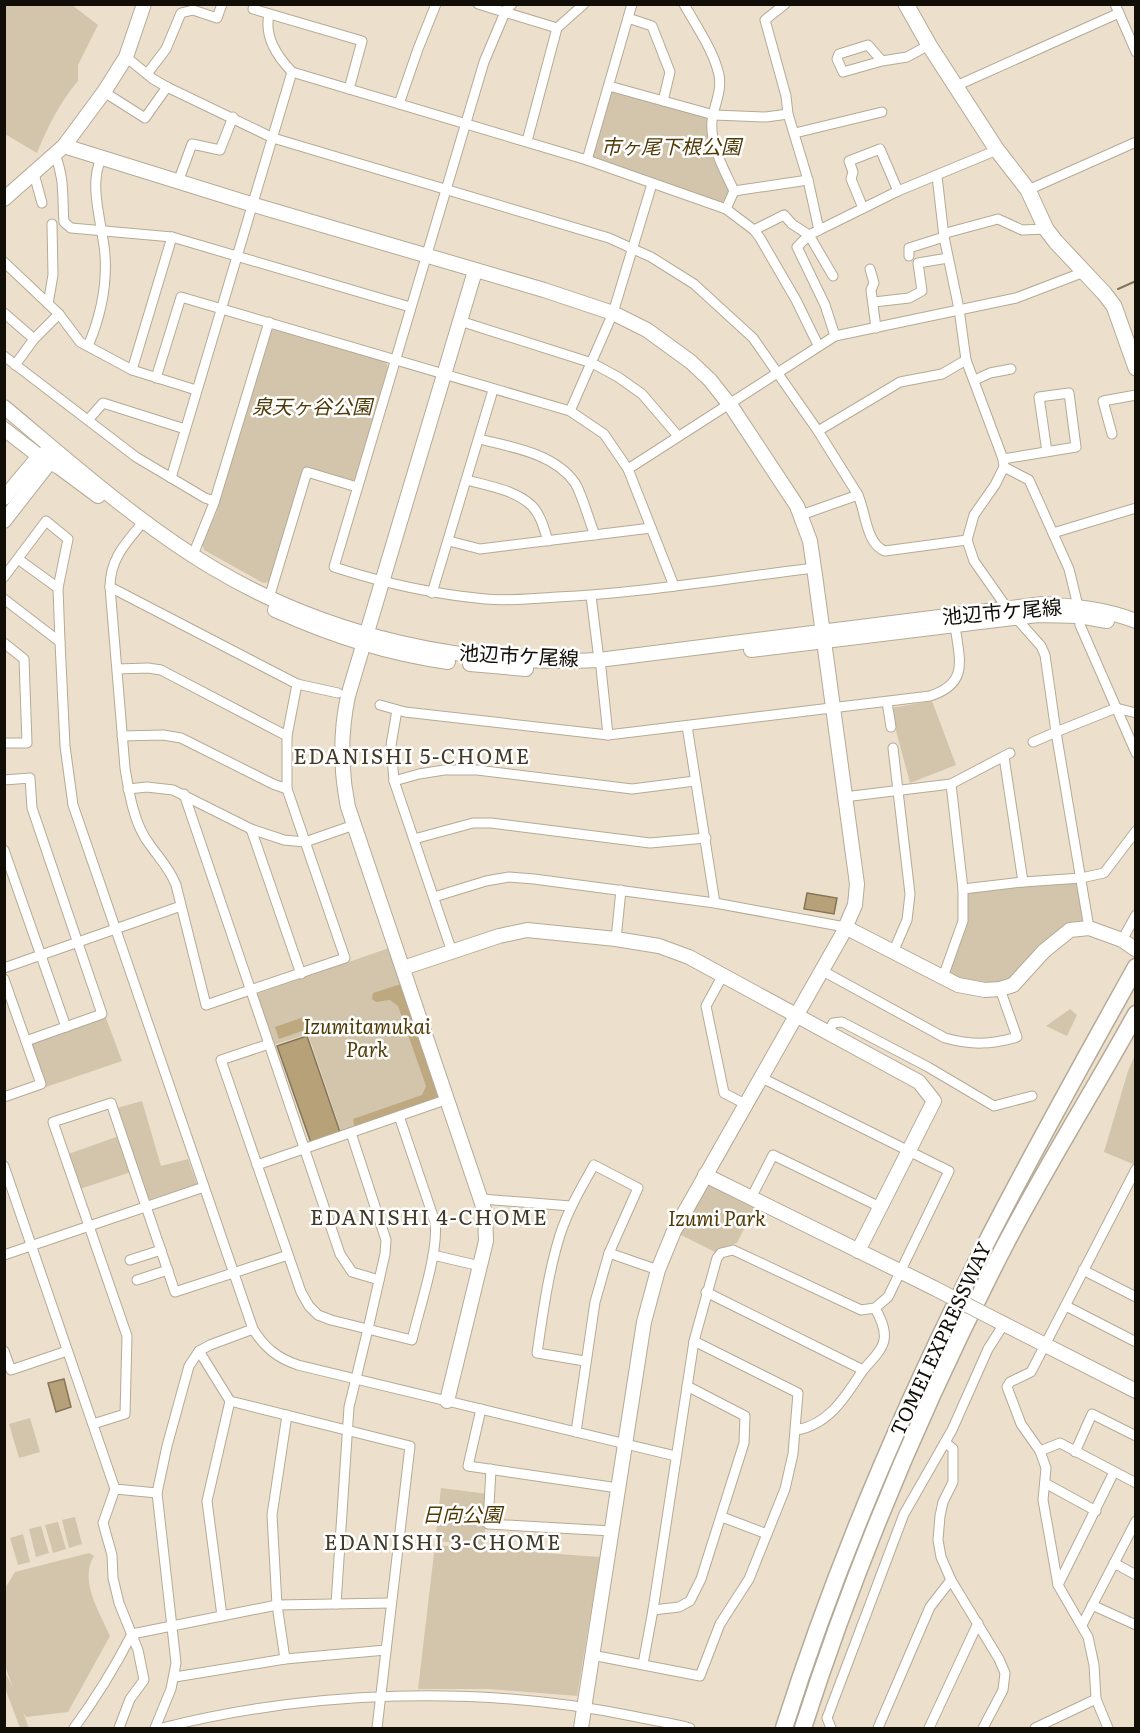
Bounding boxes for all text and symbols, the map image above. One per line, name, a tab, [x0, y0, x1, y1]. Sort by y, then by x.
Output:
park label: 市ヶ尾下根公園	[601, 130, 744, 160]
park label: 泉天ヶ谷公園	[252, 390, 375, 420]
street label: 池辺市ケ尾線	[941, 590, 1063, 630]
street label: 池辺市ケ尾線	[458, 636, 580, 672]
district label: EDANISHI 5-CHOME	[293, 739, 531, 770]
park label: Izumitamukai Park	[303, 1010, 431, 1063]
district label: EDANISHI 4-CHOME	[310, 1200, 548, 1231]
park label: Izumi Park	[668, 1202, 766, 1232]
street label: TOMEI EXPRESSWAY	[881, 1236, 997, 1440]
park label: 日向公園	[422, 1498, 505, 1528]
district label: EDANISHI 3-CHOME	[324, 1525, 562, 1556]

